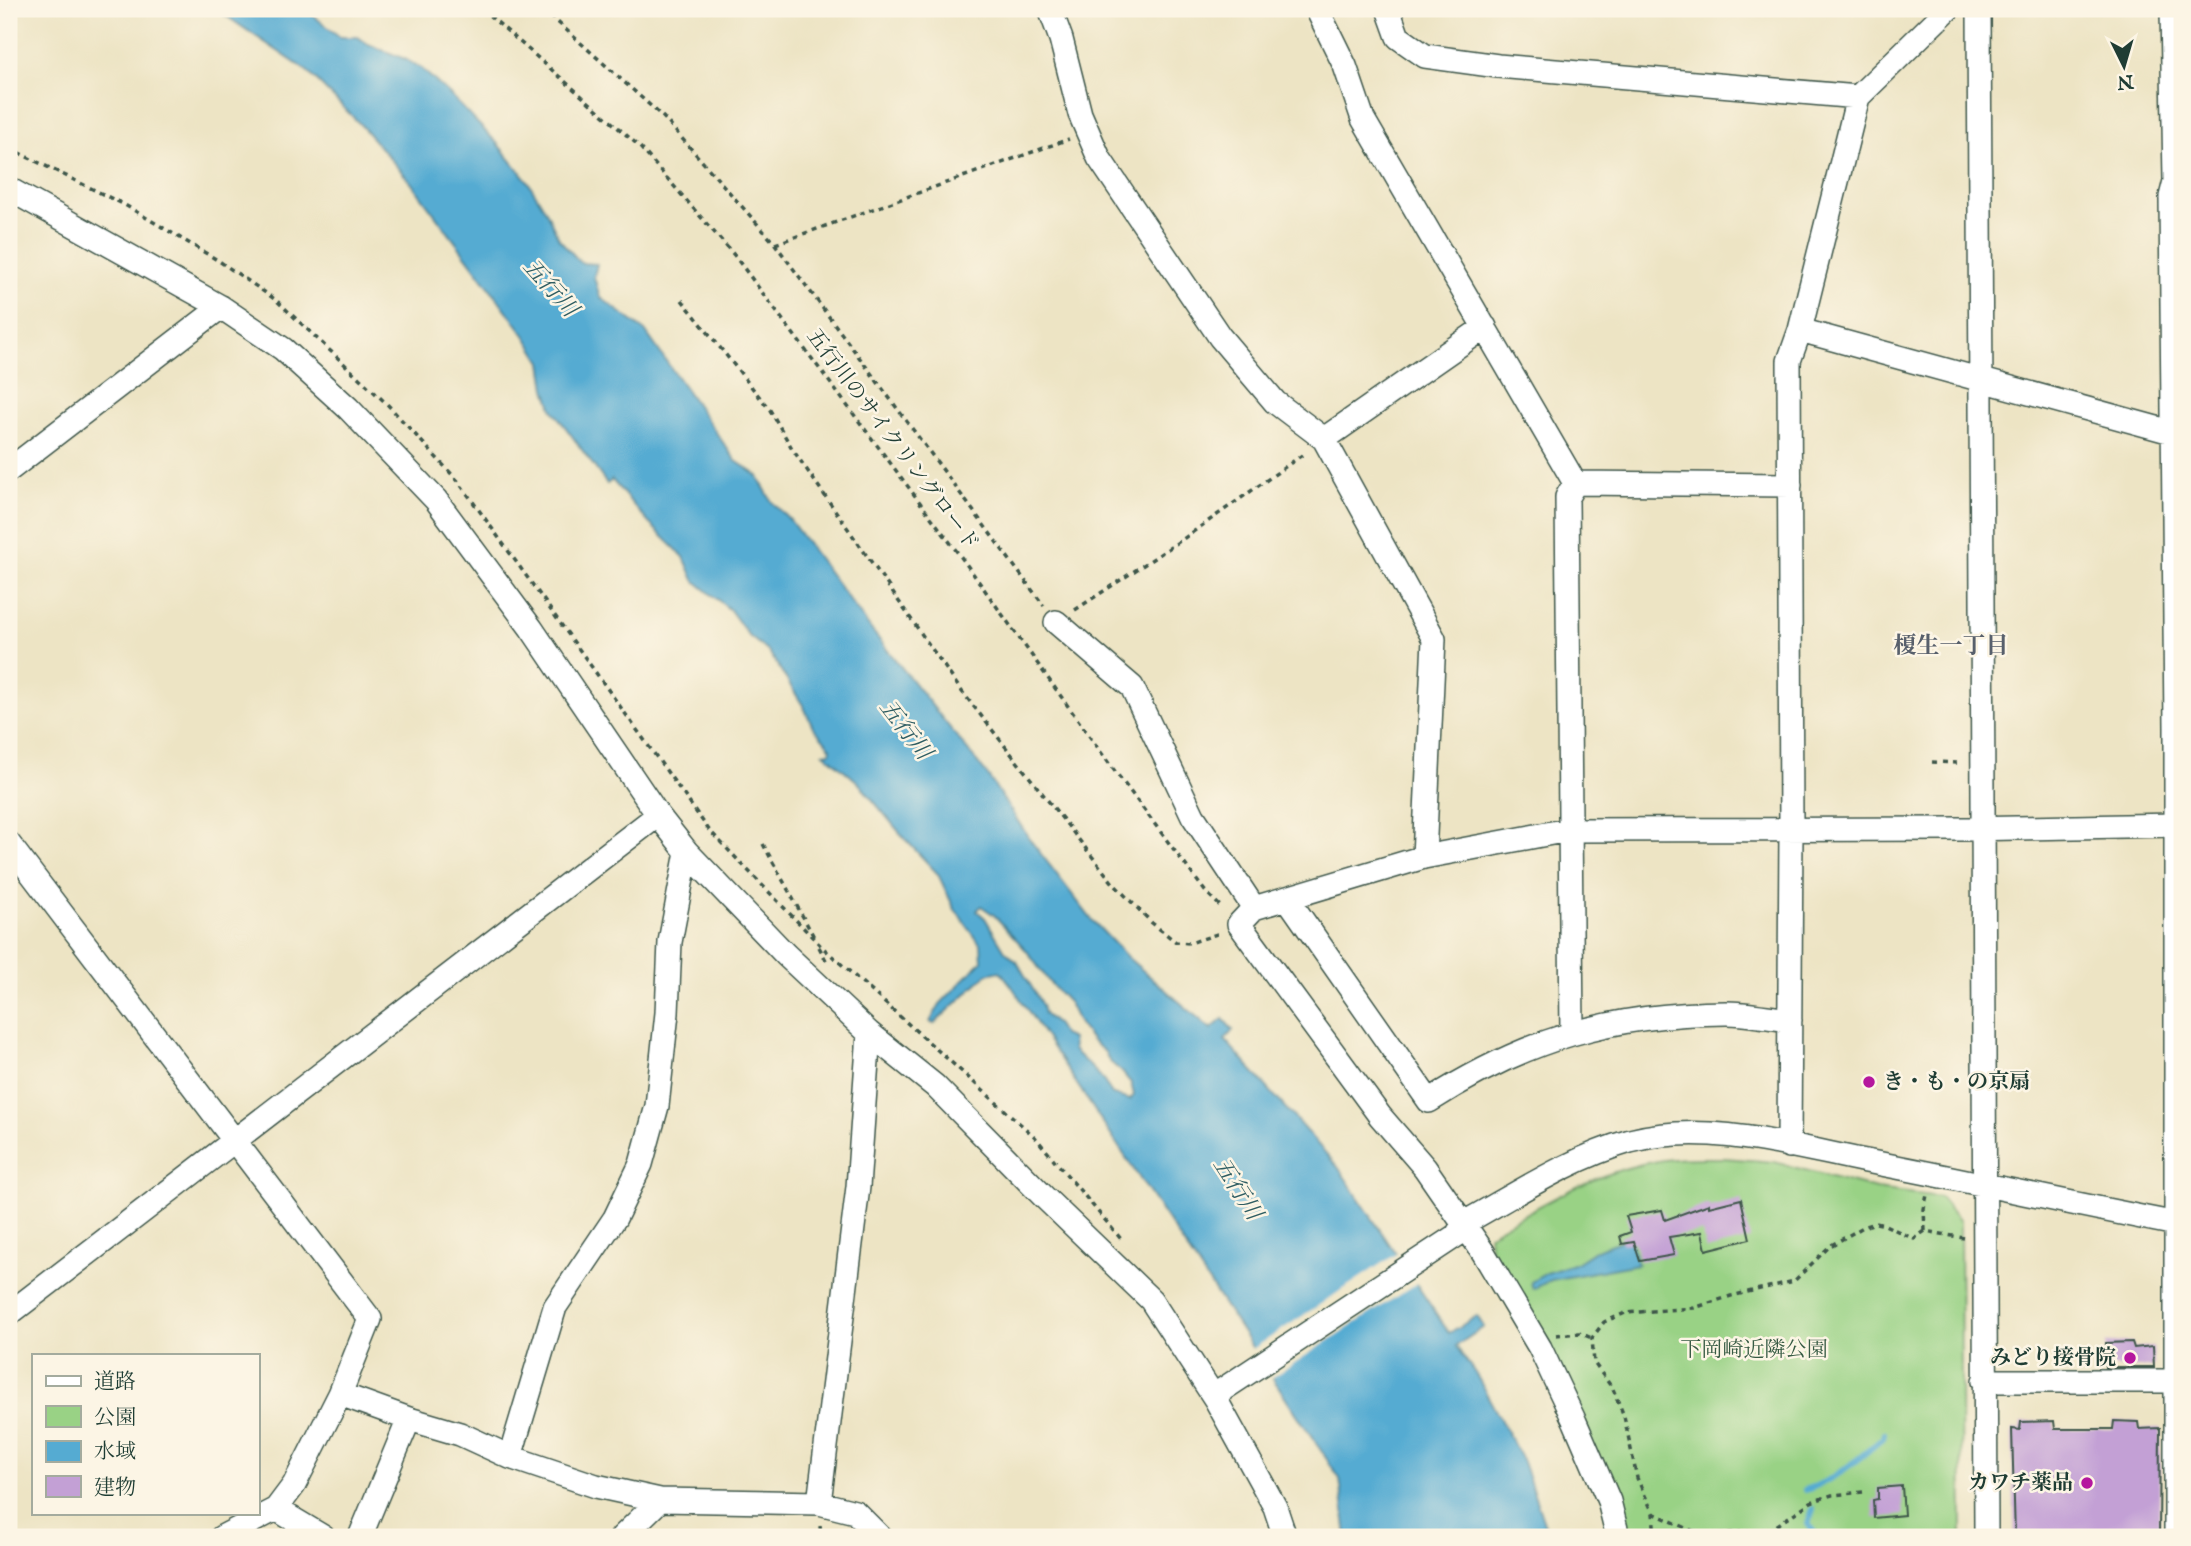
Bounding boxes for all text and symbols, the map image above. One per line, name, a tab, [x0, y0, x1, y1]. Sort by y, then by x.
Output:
north arrow	[2090, 32, 2160, 102]
text: N	[2116, 68, 2136, 94]
water label: 五行川	[516, 253, 586, 326]
street label: 五行川のサイクリングロード	[800, 324, 984, 556]
district label: 榎生一丁目	[1894, 632, 2009, 661]
water label: 五行川	[872, 694, 940, 768]
place label: き・も・の京扇	[1883, 1069, 2030, 1096]
marker: き・も・の京扇	[1861, 1074, 1877, 1090]
water label: 五行川	[1206, 1152, 1270, 1228]
park label: 下岡崎近隣公園	[1681, 1337, 1828, 1364]
place label: みどり接骨院	[1990, 1345, 2116, 1372]
marker: みどり接骨院	[2122, 1350, 2138, 1366]
legend	[32, 1354, 259, 1514]
text: 道路	[94, 1369, 136, 1396]
text: 公園	[94, 1405, 136, 1432]
text: 水域	[94, 1439, 136, 1466]
place label: カワチ薬品	[1968, 1470, 2073, 1497]
text: 建物	[94, 1475, 136, 1502]
marker: カワチ薬品	[2079, 1475, 2095, 1491]

